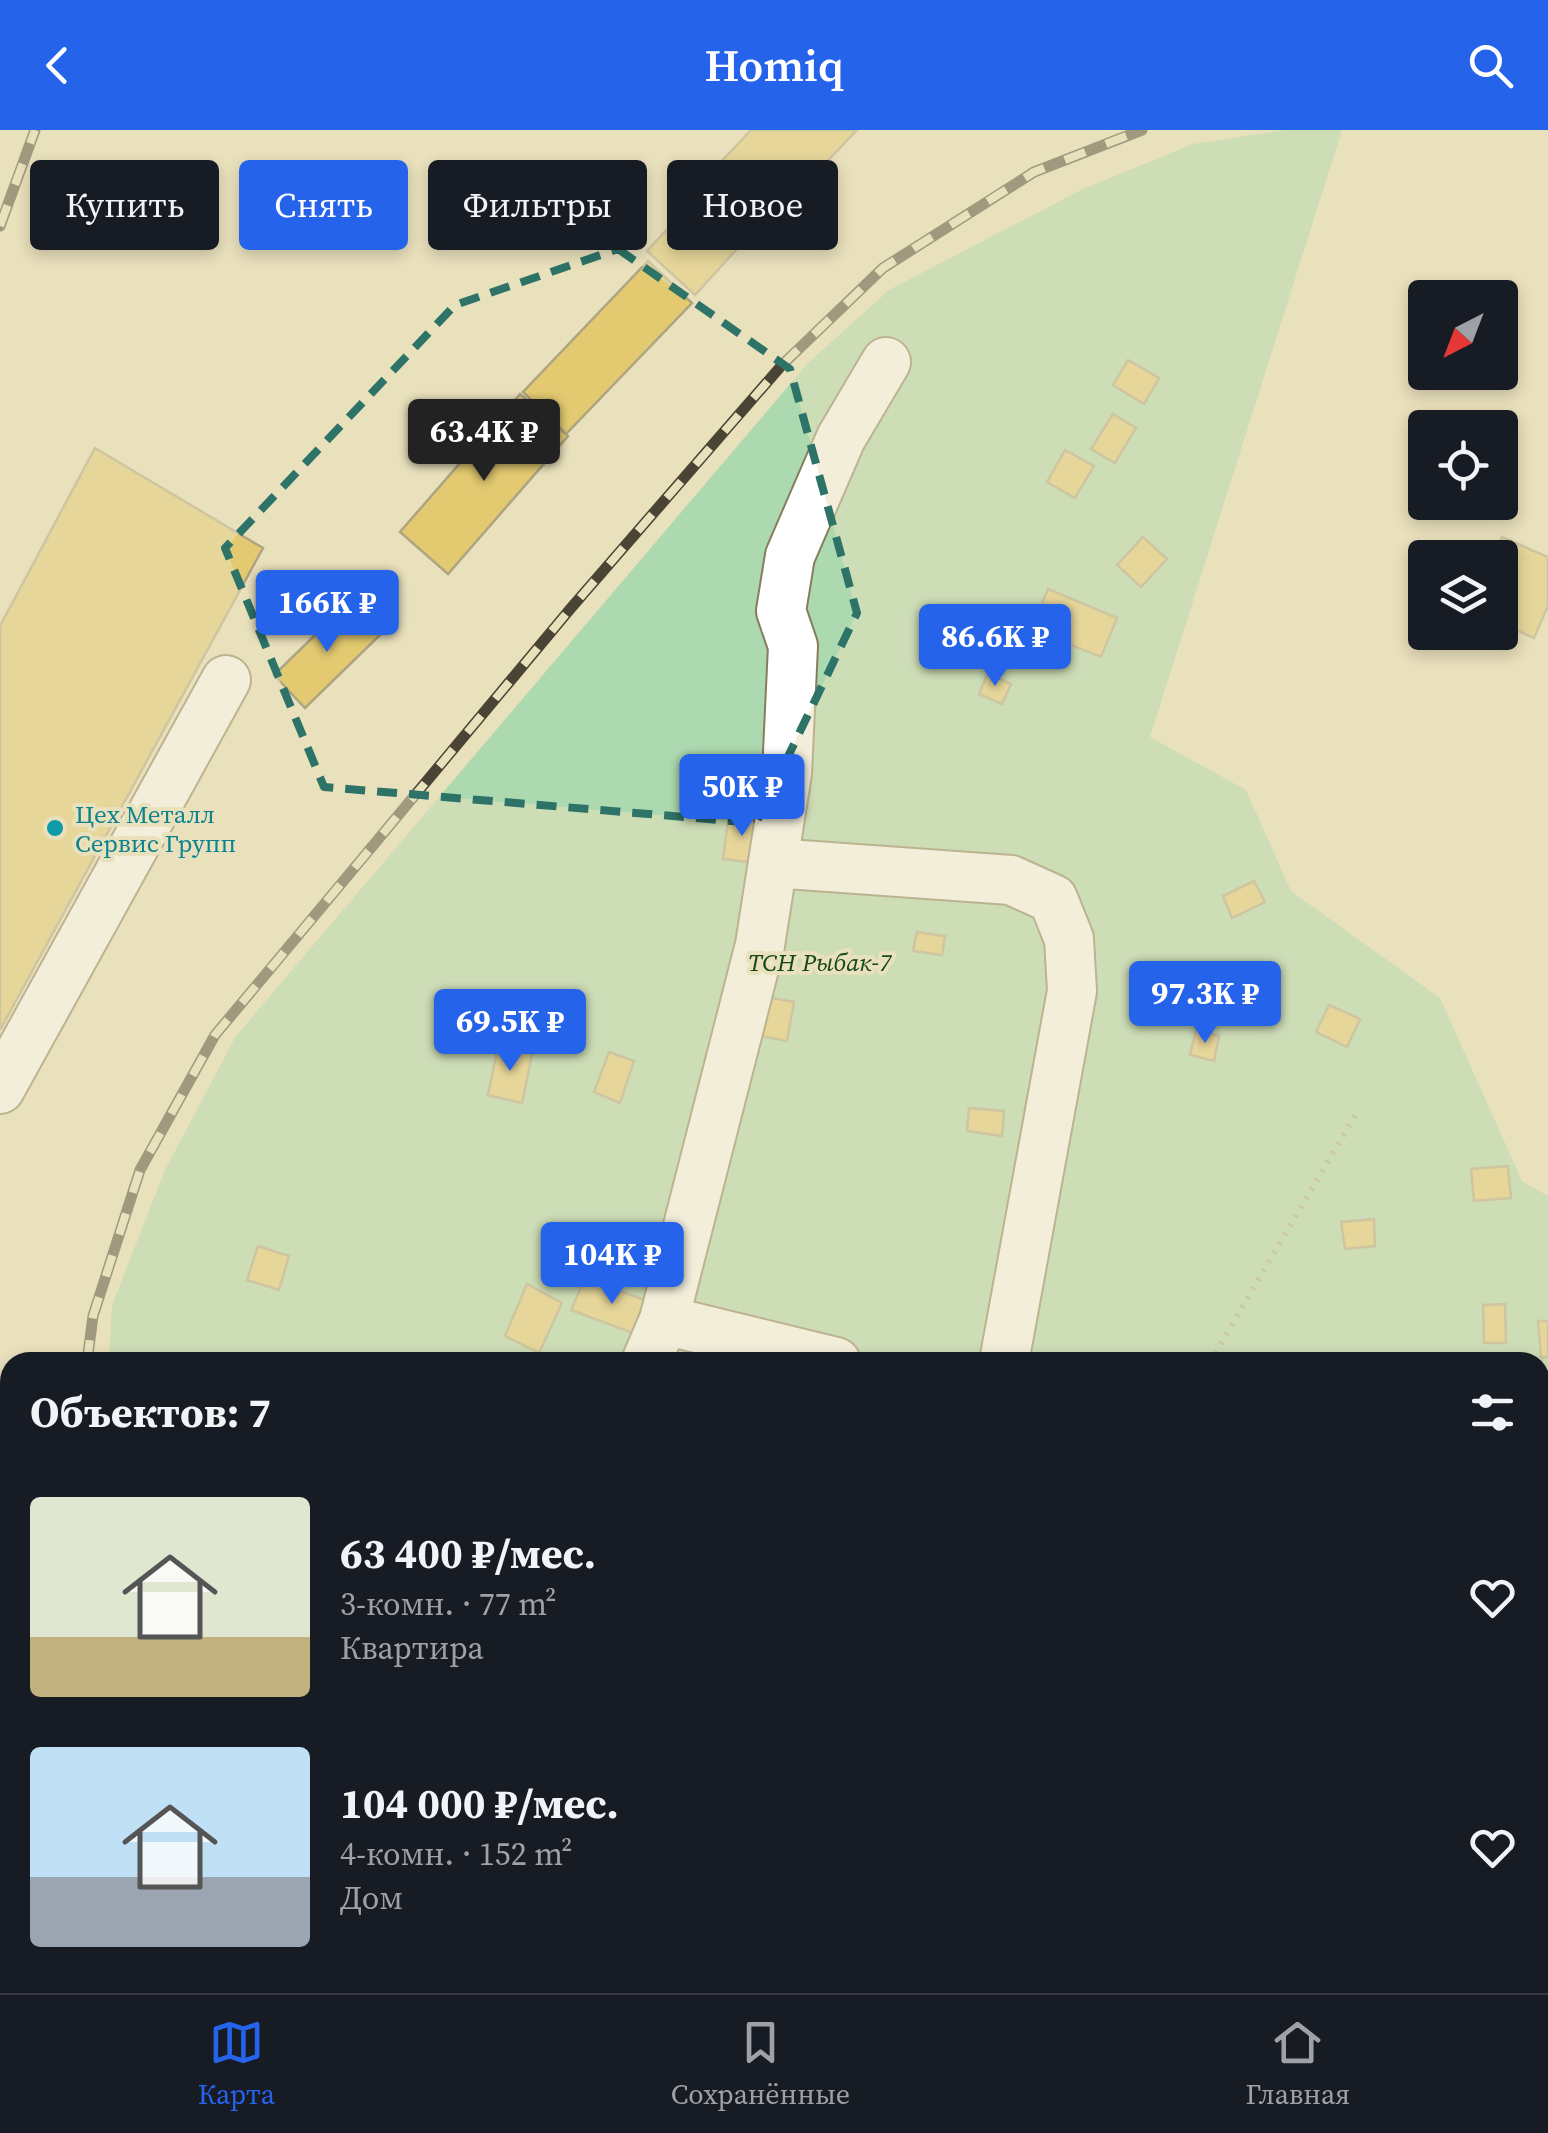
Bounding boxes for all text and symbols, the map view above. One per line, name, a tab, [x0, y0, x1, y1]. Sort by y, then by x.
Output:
text: Homiq	[704, 34, 844, 96]
icon: back	[30, 38, 85, 93]
icon: search	[1463, 38, 1518, 93]
chip: Купить	[30, 160, 219, 250]
chip: Снять	[239, 160, 408, 250]
chip: Фильтры	[428, 160, 647, 250]
chip: Новое	[667, 160, 838, 250]
north arrow	[1408, 280, 1518, 390]
map controls	[1408, 280, 1518, 650]
pin: 63.4K ₽	[392, 399, 576, 484]
text: 63.4K ₽	[430, 409, 538, 453]
button: locate	[1408, 410, 1518, 520]
button: layers	[1408, 540, 1518, 650]
pin: 166K ₽	[246, 570, 408, 655]
text: 166K ₽	[278, 580, 376, 624]
pin: 86.6K ₽	[903, 604, 1087, 689]
text: 86.6K ₽	[941, 614, 1049, 658]
pin: 50K ₽	[672, 754, 812, 839]
text: 50K ₽	[701, 764, 783, 808]
place label: Цех Металл Сервис Групп	[75, 797, 236, 860]
marker: Цех Металл Сервис Групп	[44, 817, 66, 839]
park label: ТСН Рыбак-7	[748, 945, 892, 979]
pin: 97.3K ₽	[1113, 961, 1297, 1046]
text: 97.3K ₽	[1151, 971, 1259, 1015]
pin: 69.5K ₽	[418, 989, 602, 1074]
text: 69.5K ₽	[456, 999, 564, 1043]
pin: 104K ₽	[531, 1222, 693, 1307]
text: 104K ₽	[563, 1232, 661, 1276]
text: Объектов: 7	[30, 1383, 271, 1441]
icon: filters	[1465, 1385, 1520, 1440]
text: 63 400 ₽/мес.	[340, 1524, 596, 1582]
icon: home	[110, 1537, 230, 1657]
icon: heart	[1465, 1570, 1520, 1625]
text: 3-комн. · 77 m²	[340, 1582, 557, 1626]
text: Квартира	[340, 1626, 484, 1670]
text: 104 000 ₽/мес.	[340, 1774, 619, 1832]
icon: home	[110, 1787, 230, 1907]
icon: heart	[1465, 1820, 1520, 1875]
text: 4-комн. · 152 m²	[340, 1832, 573, 1876]
text: Дом	[340, 1876, 403, 1920]
tab: Карта	[198, 2015, 275, 2113]
tab: Сохранённые	[671, 2015, 850, 2113]
tab: Главная	[1245, 2015, 1350, 2113]

